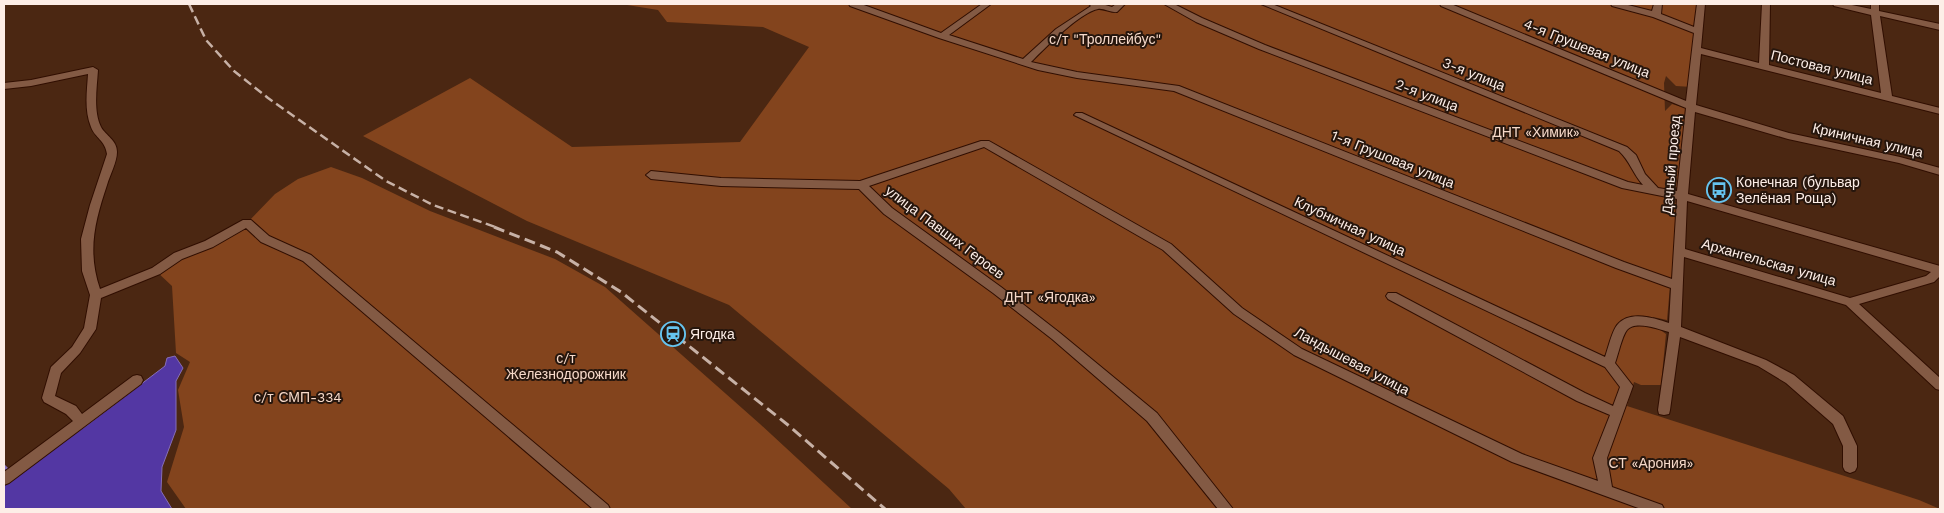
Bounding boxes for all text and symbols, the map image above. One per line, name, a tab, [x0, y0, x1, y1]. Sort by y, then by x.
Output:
street label: 4-я Грушевая улица	[1522, 15, 1652, 81]
park label: с/т "Троллейбус"	[1049, 31, 1161, 47]
street label: Постовая улица	[1769, 47, 1875, 87]
street label: 3-я улица	[1440, 54, 1508, 94]
street label: 2-я улица	[1393, 76, 1461, 114]
street label: Дачный проезд	[1659, 115, 1683, 215]
street label: Криничная улица	[1811, 119, 1925, 161]
park label: ДНТ «Химик»	[1492, 124, 1580, 140]
street label: 1-я Грушовая улица	[1329, 127, 1457, 191]
place label: Конечная (бульвар Зелёная Роща)	[1736, 174, 1860, 206]
bus stop icon: Конечная (бульвар Зелёная Роща)	[1706, 177, 1732, 203]
street label: улица Павших Героев	[882, 182, 1008, 282]
street label: Клубничная улица	[1292, 193, 1408, 259]
street label: Архангельская улица	[1700, 235, 1838, 289]
park label: ДНТ «Ягодка»	[1004, 289, 1096, 305]
station icon: Ягодка	[660, 321, 686, 347]
street label: Ландышевая улица	[1292, 324, 1412, 398]
place label: Ягодка	[690, 326, 735, 342]
park label: с/т Железнодорожник	[506, 350, 627, 382]
park label: с/т СМП-334	[254, 389, 342, 405]
park label: СТ «Арония»	[1609, 455, 1694, 471]

